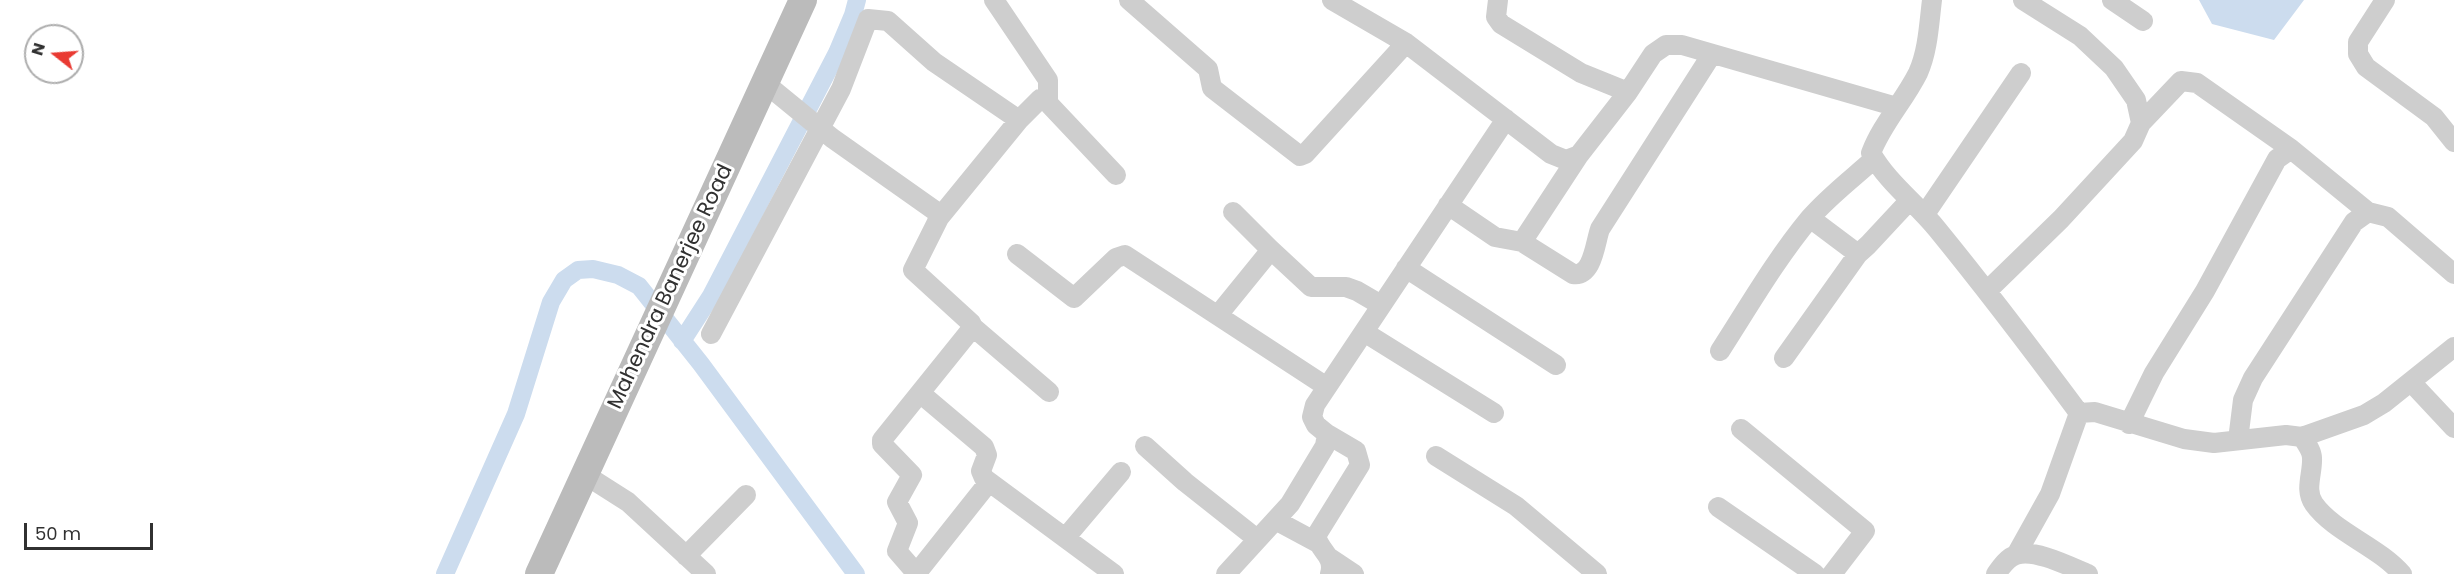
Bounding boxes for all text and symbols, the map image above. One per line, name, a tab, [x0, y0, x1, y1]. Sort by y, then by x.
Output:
north arrow	[24, 24, 84, 84]
text: N	[25, 40, 51, 58]
street label: Mahendra Banerjee Road	[603, 161, 739, 413]
scale bar	[27, 511, 156, 549]
text: 50 m	[35, 521, 81, 546]

